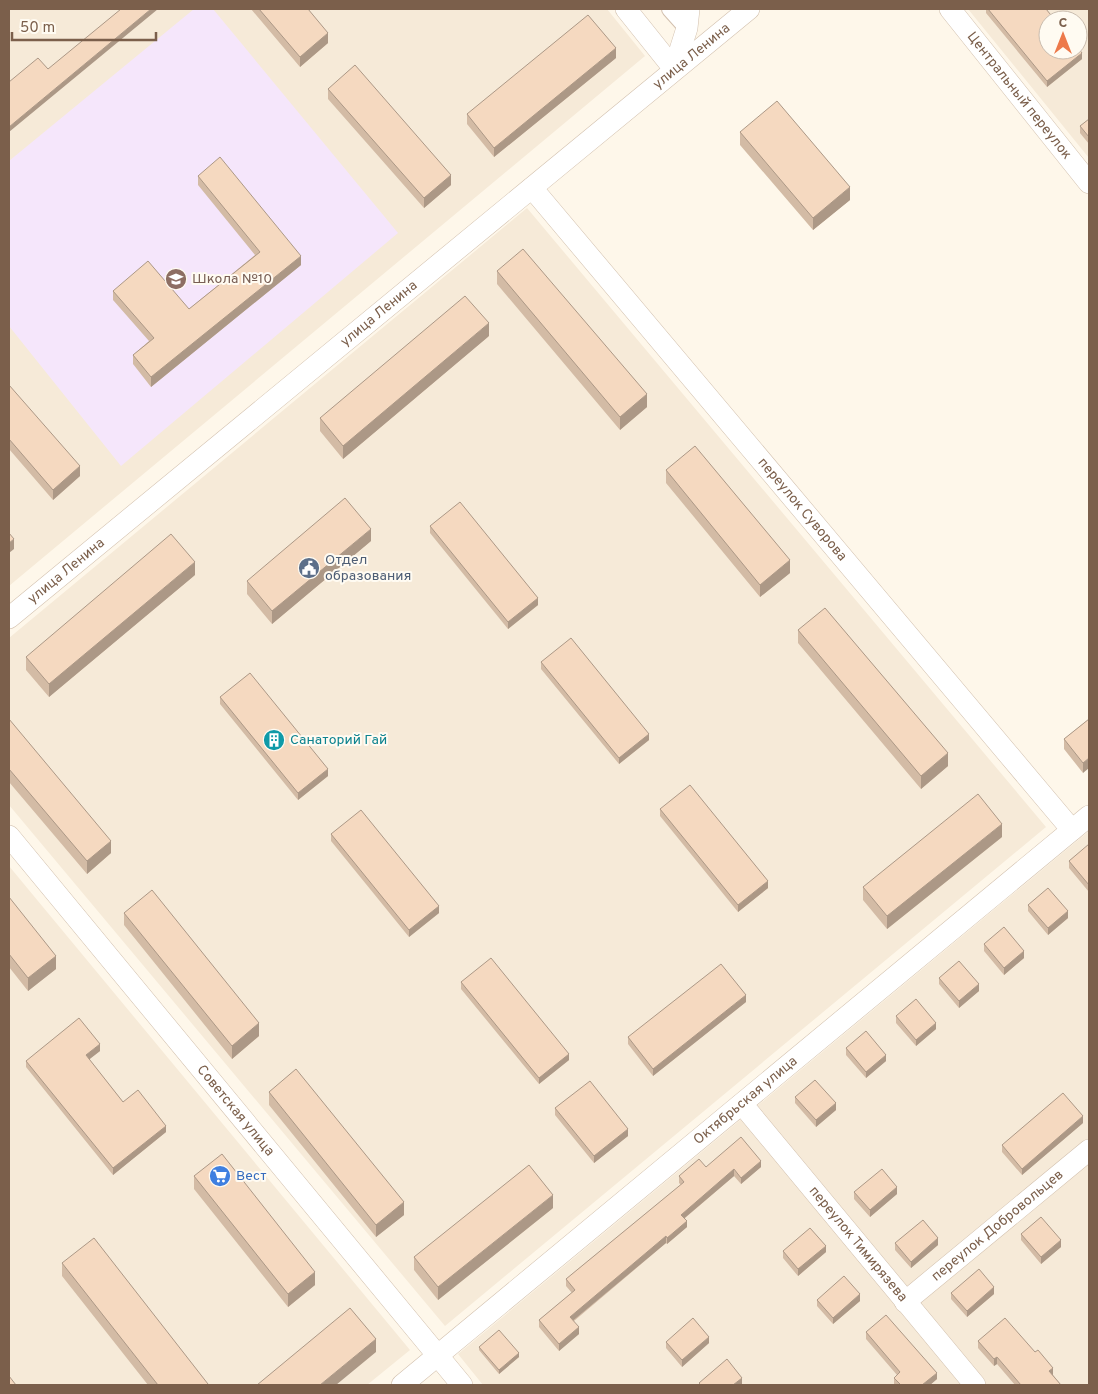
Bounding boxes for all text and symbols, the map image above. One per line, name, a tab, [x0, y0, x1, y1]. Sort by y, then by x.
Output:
scale bar	[12, 10, 156, 42]
north arrow	[1038, 10, 1088, 60]
text: С	[1059, 15, 1068, 32]
text: 50 m	[20, 19, 55, 38]
street label: улица Ленина	[650, 20, 733, 93]
street label: Центральный переулок	[963, 29, 1075, 163]
school or university icon: Школа №10	[164, 267, 188, 291]
place label: Школа №10	[192, 271, 272, 288]
street label: улица Ленина	[337, 277, 421, 350]
street label: переулок Суворова	[754, 454, 851, 565]
street label: улица Ленина	[24, 534, 108, 608]
place label: Отдел образования	[325, 552, 411, 585]
public building icon: Отдел образования	[297, 556, 321, 580]
building icon: Санаторий Гай	[262, 728, 286, 752]
place label: Санаторий Гай	[290, 732, 387, 749]
street label: Октябрьская улица	[690, 1053, 801, 1148]
street label: Советская улица	[193, 1062, 278, 1160]
supermarket icon: Вест	[208, 1164, 232, 1188]
street label: переулок Добровольцев	[928, 1166, 1067, 1285]
place label: Вест	[236, 1168, 266, 1185]
street label: переулок Тимирязева	[805, 1183, 911, 1305]

